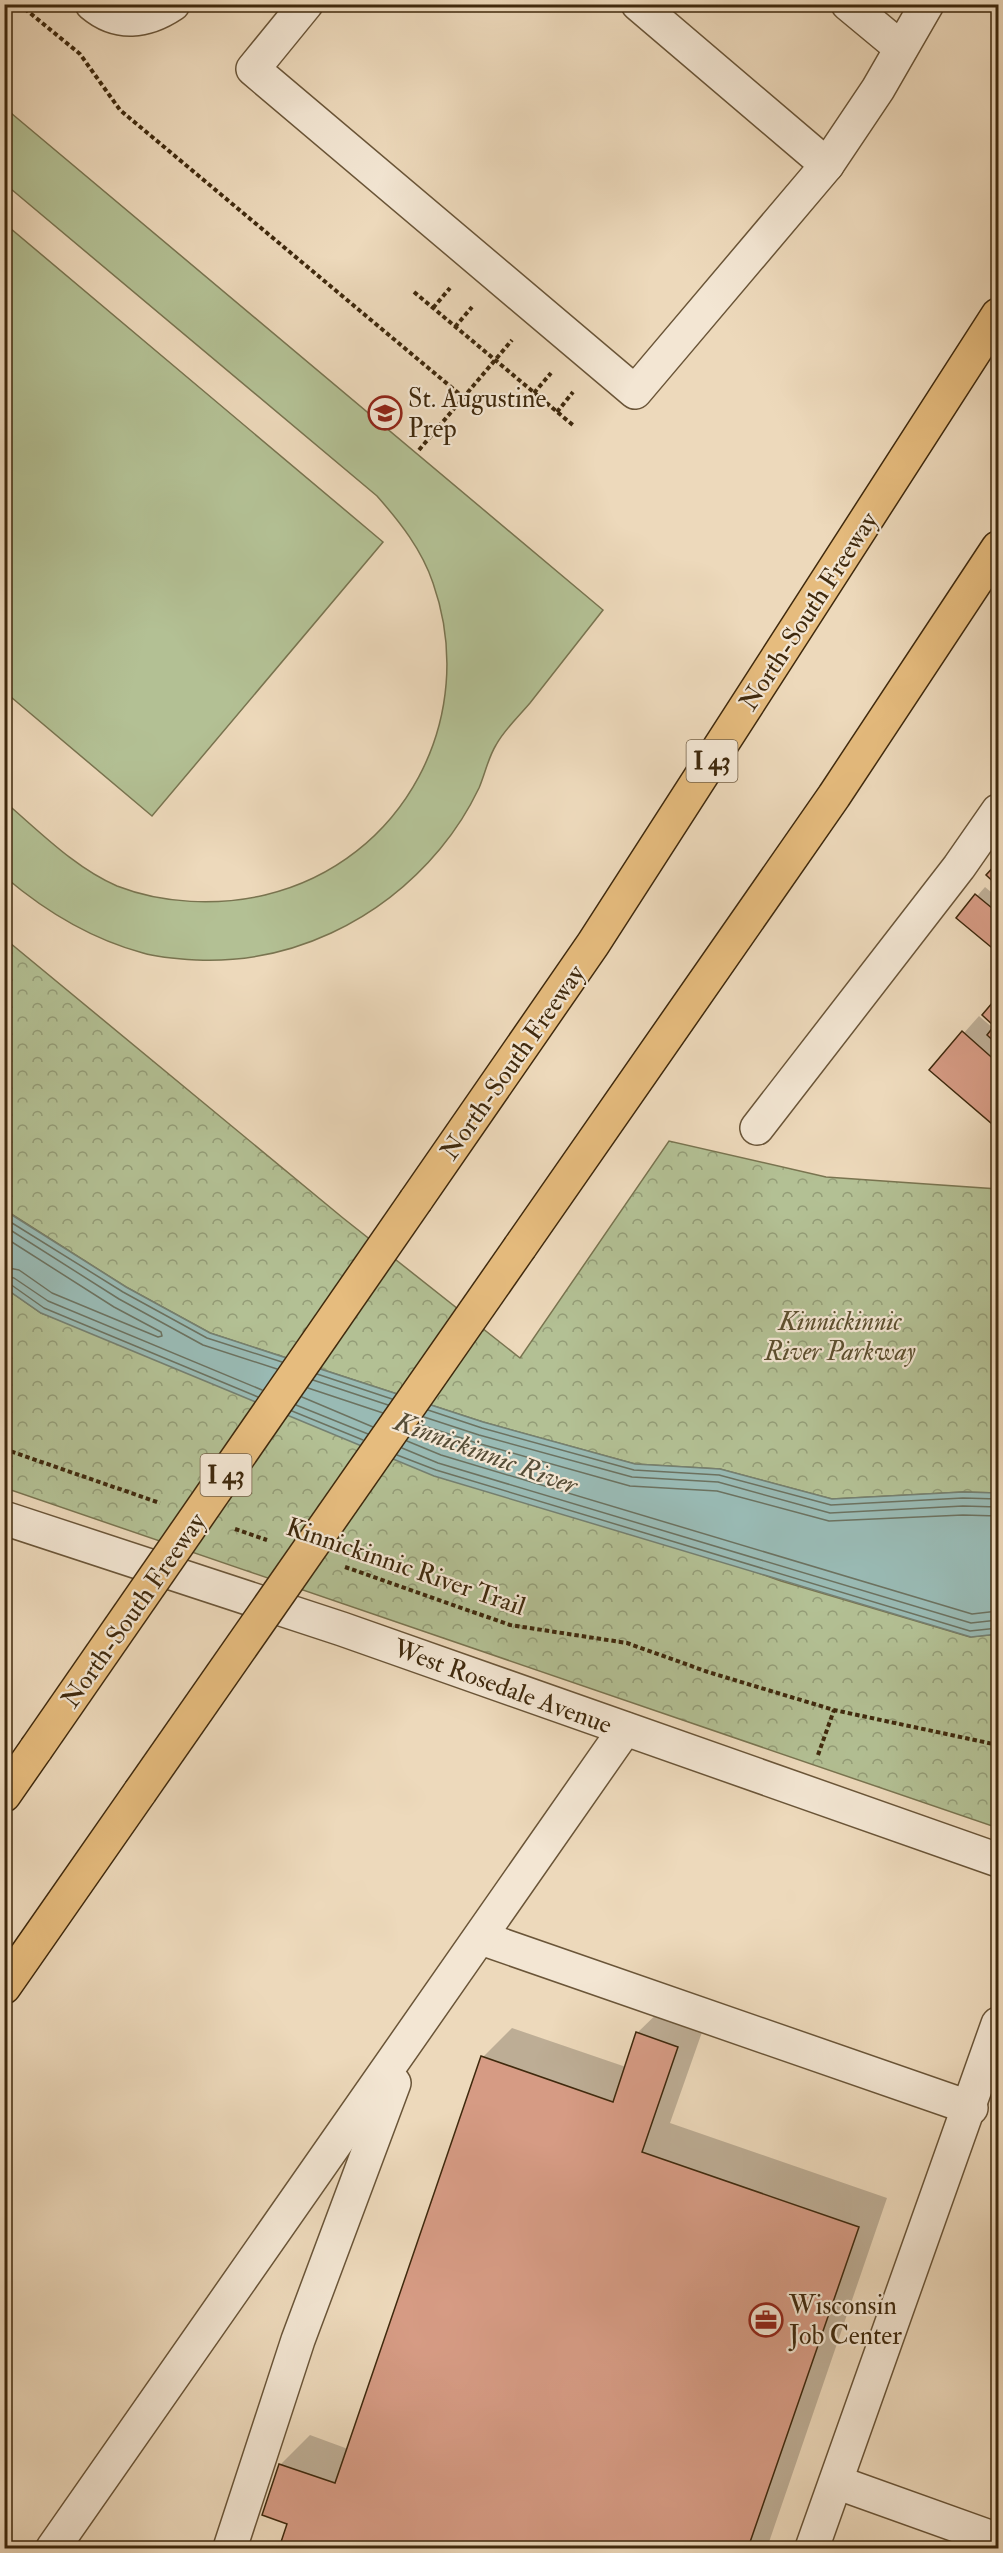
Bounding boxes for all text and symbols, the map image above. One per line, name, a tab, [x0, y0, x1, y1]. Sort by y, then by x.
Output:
place label: St. Augustine Prep	[408, 383, 546, 446]
school or university icon: St. Augustine Prep	[367, 395, 403, 431]
street label: North-South Freeway	[733, 506, 885, 717]
road number: I 43	[686, 740, 738, 782]
street label: North-South Freeway	[434, 958, 592, 1166]
park label: Kinnickinnic River Parkway	[763, 1306, 916, 1368]
water label: Kinnickinnic River	[388, 1404, 584, 1503]
road number: I 43	[200, 1454, 252, 1496]
street label: North-South Freeway	[55, 1506, 213, 1714]
street label: Kinnickinnic River Trail	[282, 1511, 530, 1623]
street label: West Rosedale Avenue	[388, 1632, 616, 1741]
place label: Wisconsin Job Center	[788, 2290, 902, 2352]
office icon: Wisconsin Job Center	[748, 2302, 784, 2338]

